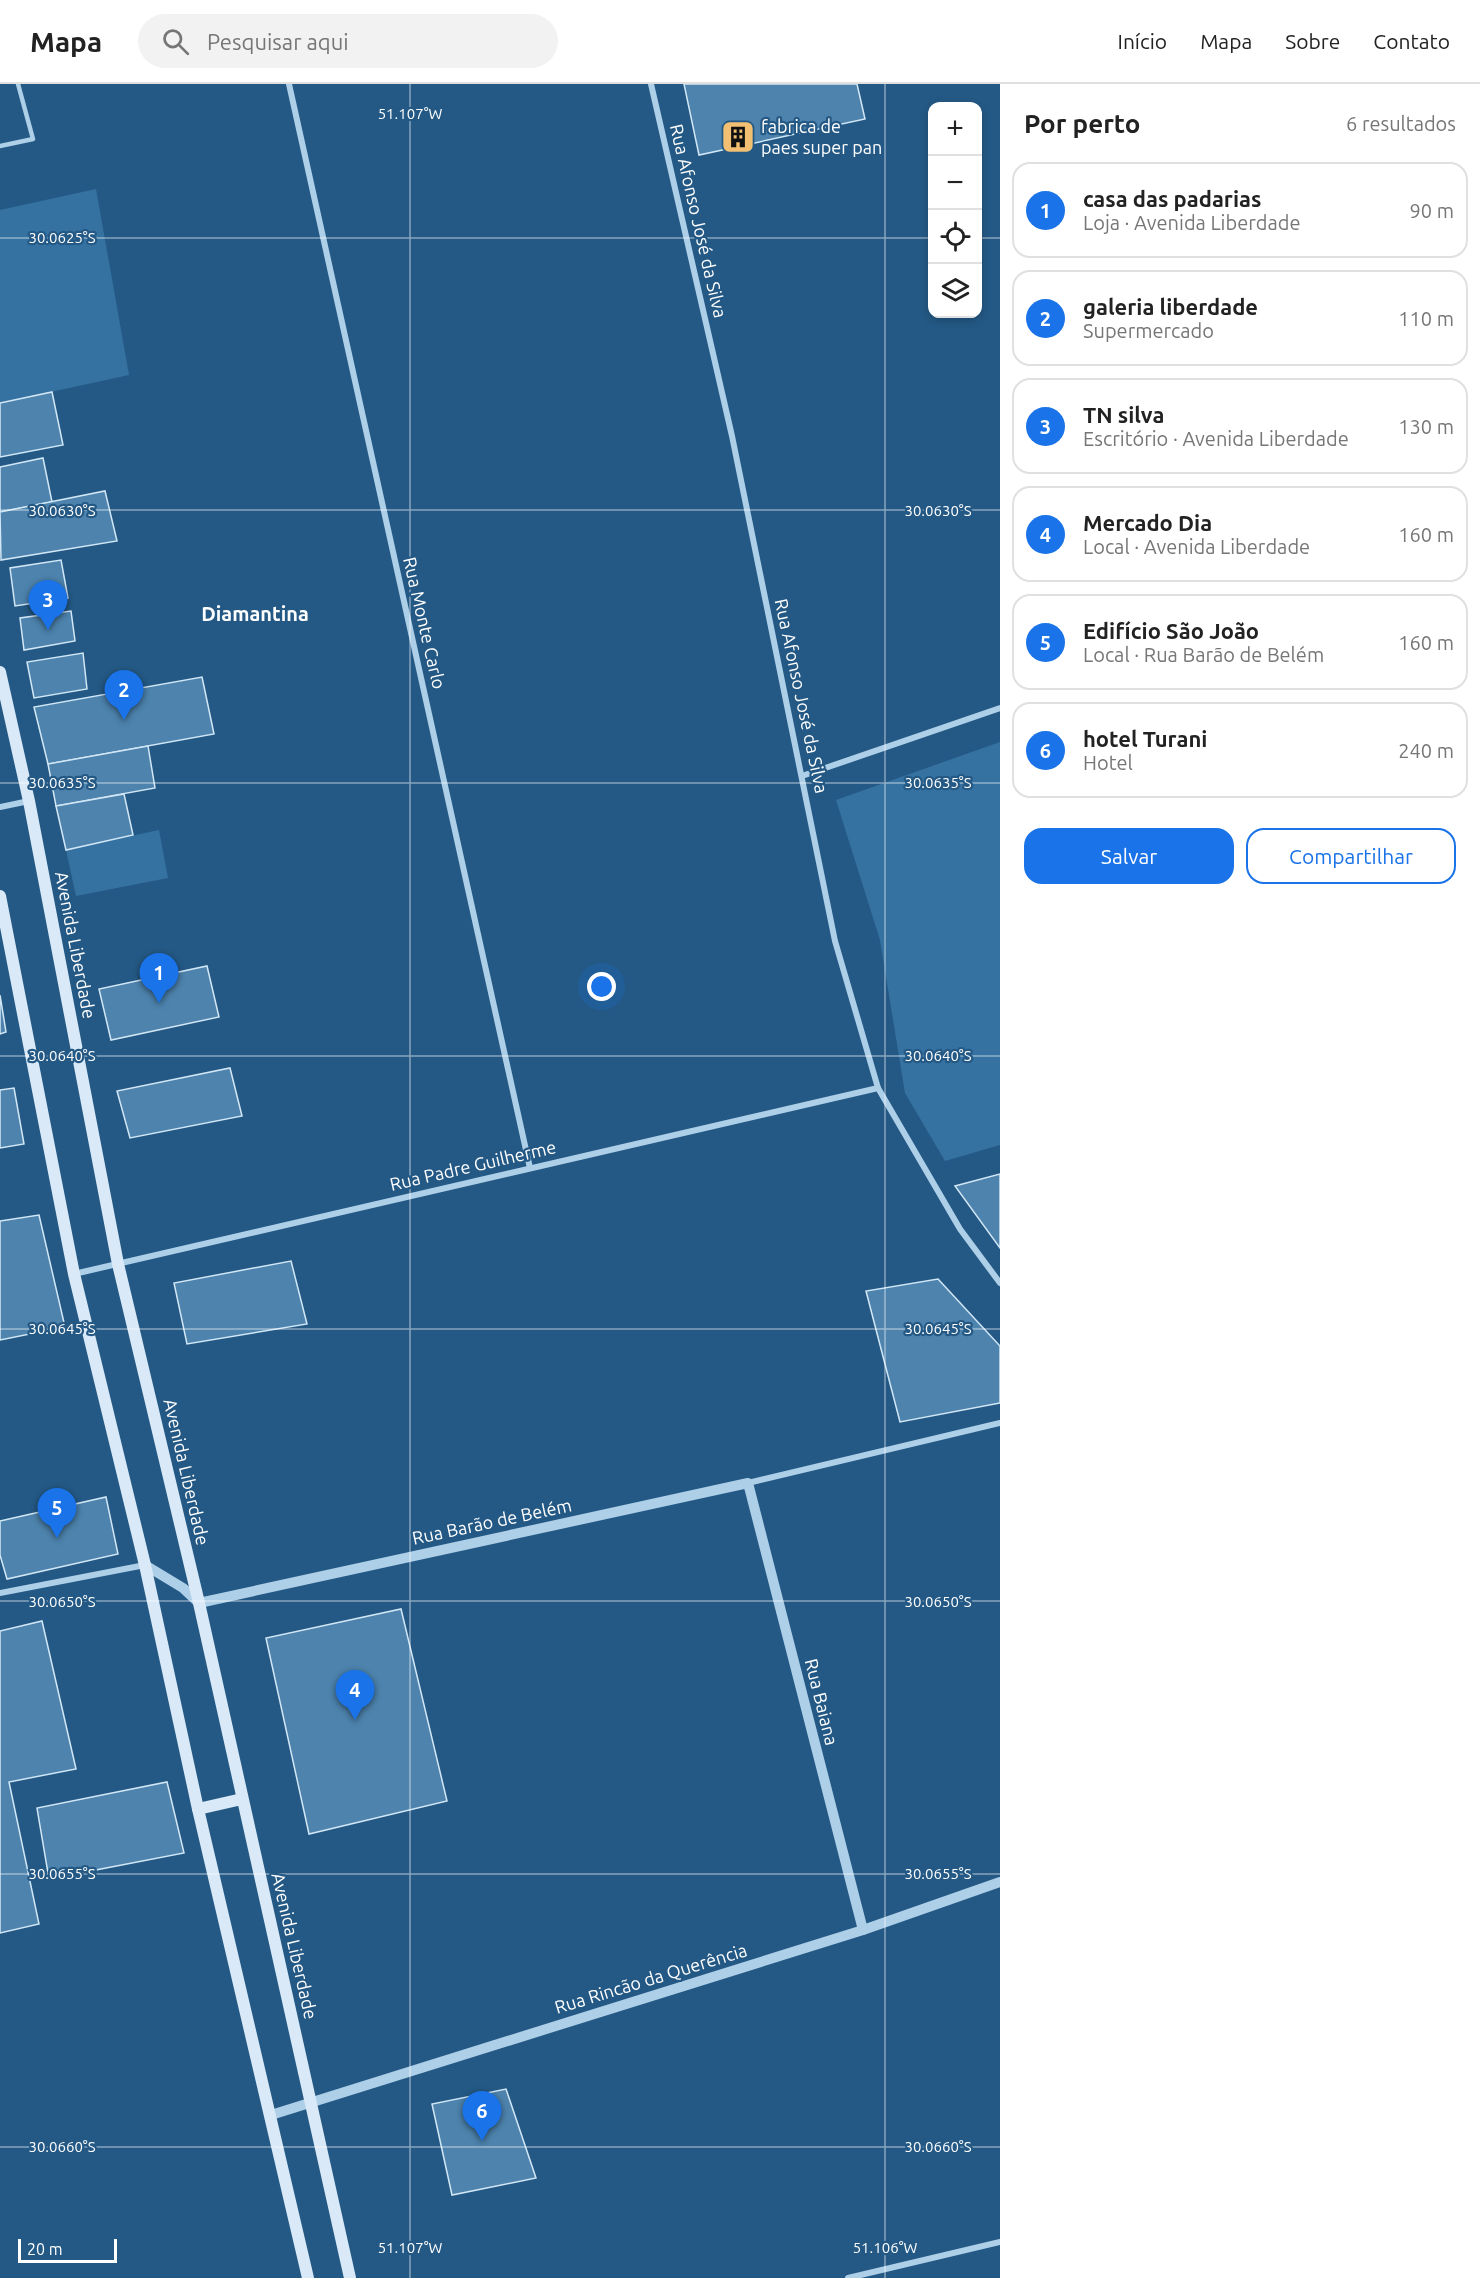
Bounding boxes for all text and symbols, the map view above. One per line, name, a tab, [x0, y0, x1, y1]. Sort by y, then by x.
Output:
search box	[138, 14, 558, 68]
icon: search	[159, 25, 192, 58]
text: Mapa	[30, 26, 102, 57]
text: Pesquisar aqui	[207, 29, 349, 54]
text: Início	[1118, 29, 1167, 53]
text: Mapa	[1200, 29, 1252, 53]
text: Sobre	[1285, 29, 1340, 53]
text: Contato	[1373, 29, 1450, 53]
map controls	[928, 102, 982, 318]
button: +	[928, 102, 982, 156]
text: 51.107°W	[378, 105, 442, 122]
text: Por perto	[1024, 109, 1140, 138]
text: 6 resultados	[1346, 112, 1456, 135]
place label: fabrica de paes super pan	[761, 116, 882, 157]
building icon: fabrica de paes super pan	[720, 119, 756, 155]
street label: Rua Afonso José da Silva	[667, 122, 731, 320]
button: −	[928, 156, 982, 210]
text: casa das padarias	[1083, 186, 1261, 211]
text: 1	[1040, 199, 1051, 222]
text: 90 m	[1410, 199, 1454, 222]
button: locate	[928, 210, 982, 264]
text: Loja · Avenida Liberdade	[1083, 211, 1301, 234]
text: 30.0625°S	[28, 229, 96, 246]
button: layers	[928, 264, 982, 318]
text: galeria liberdade	[1083, 294, 1258, 319]
text: 2	[1040, 307, 1051, 330]
text: 110 m	[1398, 307, 1454, 330]
text: Supermercado	[1083, 319, 1214, 342]
text: TN silva	[1083, 402, 1164, 427]
text: 3	[1040, 415, 1051, 438]
text: 130 m	[1398, 415, 1454, 438]
text: Escritório · Avenida Liberdade	[1083, 427, 1349, 450]
text: 30.0630°S	[28, 502, 96, 519]
text: 30.0630°S	[904, 502, 972, 519]
text: Mercado Dia	[1083, 510, 1212, 535]
text: 4	[1040, 523, 1051, 546]
text: 160 m	[1398, 523, 1454, 546]
text: Local · Avenida Liberdade	[1083, 535, 1310, 558]
street label: Rua Monte Carlo	[400, 555, 450, 691]
pin: 3	[28, 580, 68, 630]
street label: Rua Afonso José da Silva	[772, 597, 832, 795]
district label: Diamantina	[201, 602, 309, 625]
text: Edifício São João	[1083, 618, 1259, 643]
text: 5	[1040, 631, 1051, 654]
text: 160 m	[1398, 631, 1454, 654]
text: Local · Rua Barão de Belém	[1083, 643, 1324, 666]
pin: 2	[104, 670, 144, 720]
text: hotel Turani	[1083, 726, 1207, 751]
text: 6	[1040, 739, 1051, 762]
text: 240 m	[1398, 739, 1454, 762]
text: Hotel	[1083, 751, 1133, 774]
text: 30.0635°S	[28, 774, 96, 791]
text: 30.0635°S	[904, 774, 972, 791]
button: Salvar	[1024, 828, 1234, 884]
button: Compartilhar	[1246, 828, 1456, 884]
street label: Avenida Liberdade	[52, 869, 100, 1020]
pin: 1	[140, 954, 178, 1003]
your location	[587, 972, 616, 1001]
text: 30.0640°S	[28, 1047, 96, 1064]
text: 30.0640°S	[904, 1047, 972, 1064]
street label: Rua Padre Guilherme	[388, 1136, 558, 1194]
text: 30.0645°S	[28, 1320, 96, 1337]
text: 30.0645°S	[904, 1320, 972, 1337]
street label: Avenida Liberdade	[160, 1397, 214, 1547]
pin: 5	[38, 1488, 76, 1538]
street label: Rua Barão de Belém	[410, 1494, 573, 1548]
text: 30.0650°S	[28, 1593, 96, 1610]
text: 30.0650°S	[904, 1593, 972, 1610]
street label: Rua Baiana	[802, 1656, 842, 1747]
pin: 4	[336, 1670, 374, 1720]
text: 30.0655°S	[28, 1865, 96, 1882]
text: 30.0655°S	[904, 1865, 972, 1882]
street label: Avenida Liberdade	[268, 1871, 322, 2021]
street label: Rua Rincão da Querência	[552, 1939, 750, 2018]
pin: 6	[462, 2092, 502, 2141]
text: 30.0660°S	[28, 2138, 96, 2155]
text: 30.0660°S	[904, 2138, 972, 2155]
scale bar	[18, 2236, 117, 2264]
text: 51.107°W	[378, 2239, 442, 2256]
text: 51.106°W	[853, 2239, 917, 2256]
text: 20 m	[27, 2240, 63, 2258]

